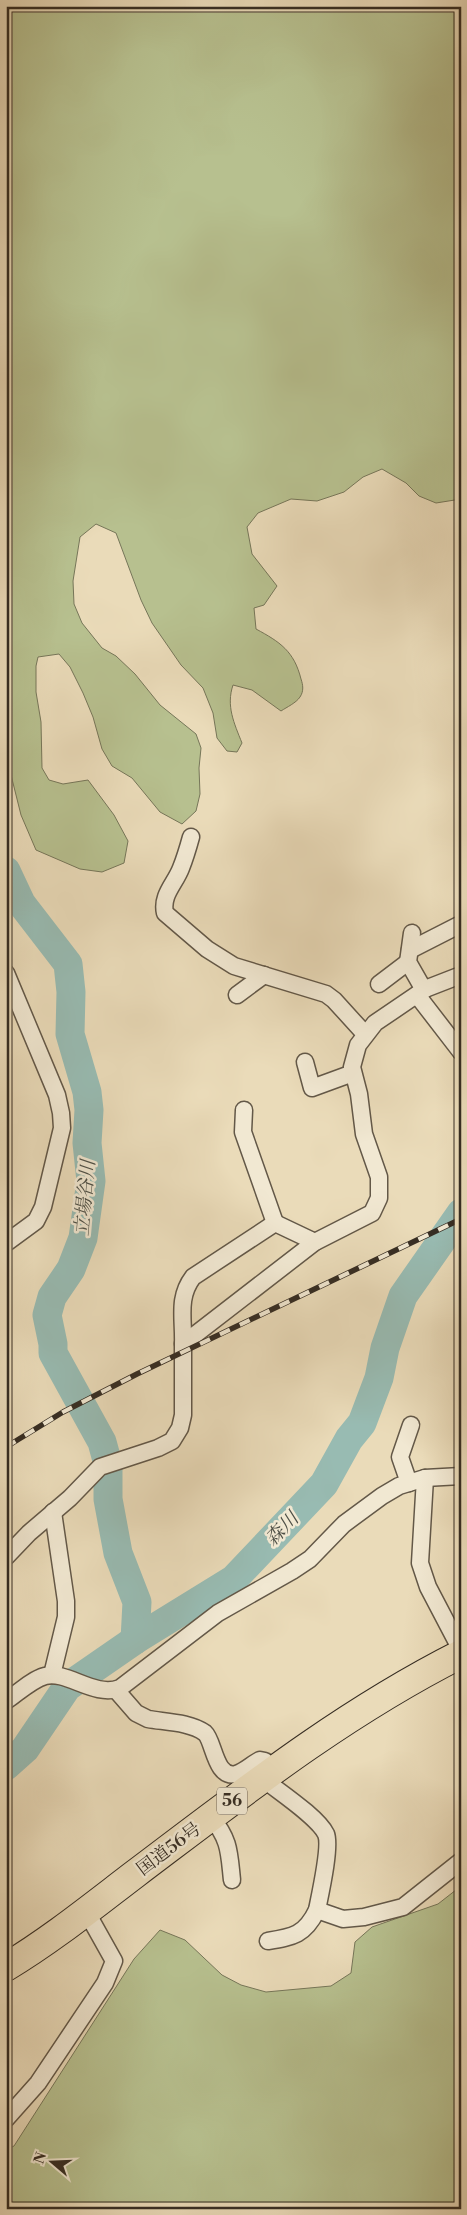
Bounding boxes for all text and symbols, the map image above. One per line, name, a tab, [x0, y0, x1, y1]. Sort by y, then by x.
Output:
water label: 立場谷川	[70, 1157, 100, 1237]
water label: 森川	[260, 1506, 305, 1551]
road number: 56	[217, 1788, 247, 1814]
street label: 国道56号	[132, 1817, 206, 1881]
north arrow	[28, 2138, 78, 2188]
text: N	[30, 2150, 51, 2166]

